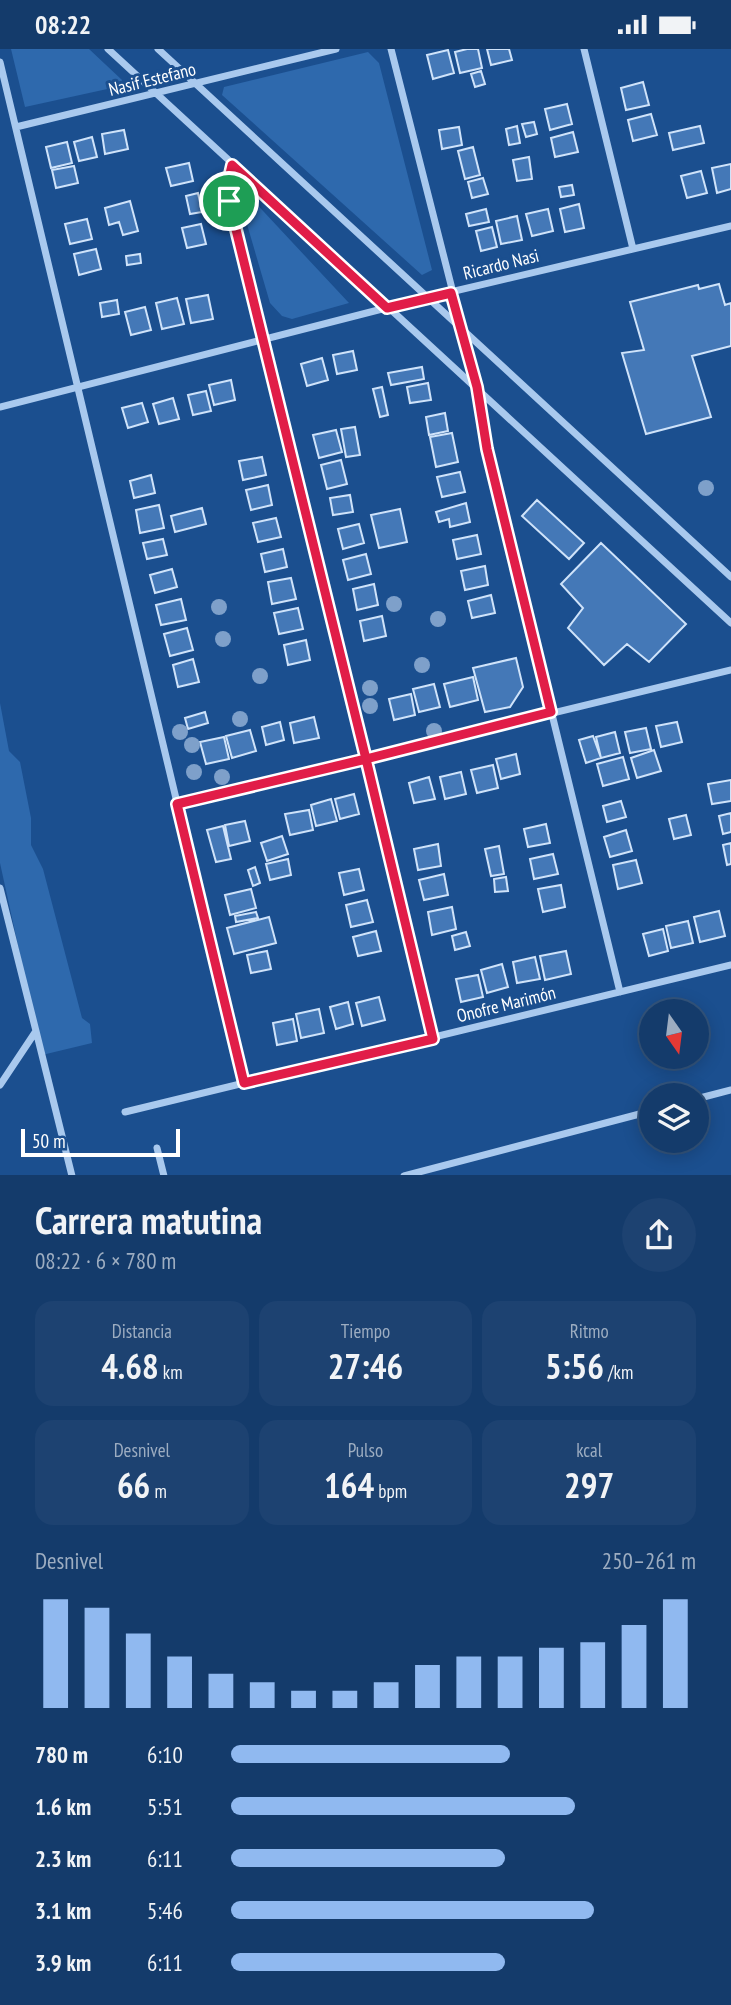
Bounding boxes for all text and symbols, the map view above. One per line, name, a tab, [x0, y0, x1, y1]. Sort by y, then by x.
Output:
text: 08:22	[35, 8, 91, 41]
street label: Nasif Estefano	[106, 57, 198, 101]
pin	[199, 171, 259, 231]
icon: arrive	[210, 182, 248, 220]
street label: Ricardo Nasi	[461, 243, 541, 285]
street label: Onofre Marimón	[454, 981, 558, 1027]
north arrow	[639, 999, 709, 1069]
map controls	[639, 999, 709, 1153]
button: layers	[639, 1083, 709, 1153]
scale bar	[21, 1127, 180, 1158]
text: 50 m	[32, 1129, 66, 1153]
text: Carrera matutina	[35, 1195, 262, 1244]
button: share	[622, 1198, 696, 1272]
text: 08:22 · 6 × 780 m	[35, 1246, 176, 1275]
text: Distancia	[112, 1319, 172, 1343]
text: Tiempo	[341, 1319, 390, 1343]
text: Ritmo	[570, 1319, 609, 1343]
text: 4.68	[101, 1343, 159, 1389]
text: 27:46	[328, 1343, 403, 1389]
text: 5:56	[545, 1343, 604, 1389]
text: km	[159, 1360, 183, 1384]
text: /km	[604, 1360, 633, 1384]
text: Desnivel	[114, 1438, 170, 1462]
text: Pulso	[348, 1438, 383, 1462]
text: kcal	[576, 1438, 602, 1462]
text: 66	[117, 1462, 150, 1508]
text: 164	[324, 1462, 374, 1508]
text: 297	[564, 1462, 614, 1508]
text: m	[150, 1479, 167, 1503]
text: bpm	[374, 1479, 407, 1503]
text: Desnivel	[35, 1546, 103, 1575]
text: 250–261 m	[602, 1546, 696, 1575]
text: 780 m	[35, 1740, 88, 1769]
text: 6:10	[147, 1740, 183, 1769]
text: 1.6 km	[35, 1792, 91, 1821]
text: 5:51	[147, 1792, 183, 1821]
text: 2.3 km	[35, 1844, 91, 1873]
text: 6:11	[147, 1844, 183, 1873]
text: 3.1 km	[35, 1896, 91, 1925]
text: 5:46	[147, 1896, 183, 1925]
text: 3.9 km	[35, 1948, 91, 1977]
text: 6:11	[147, 1948, 183, 1977]

